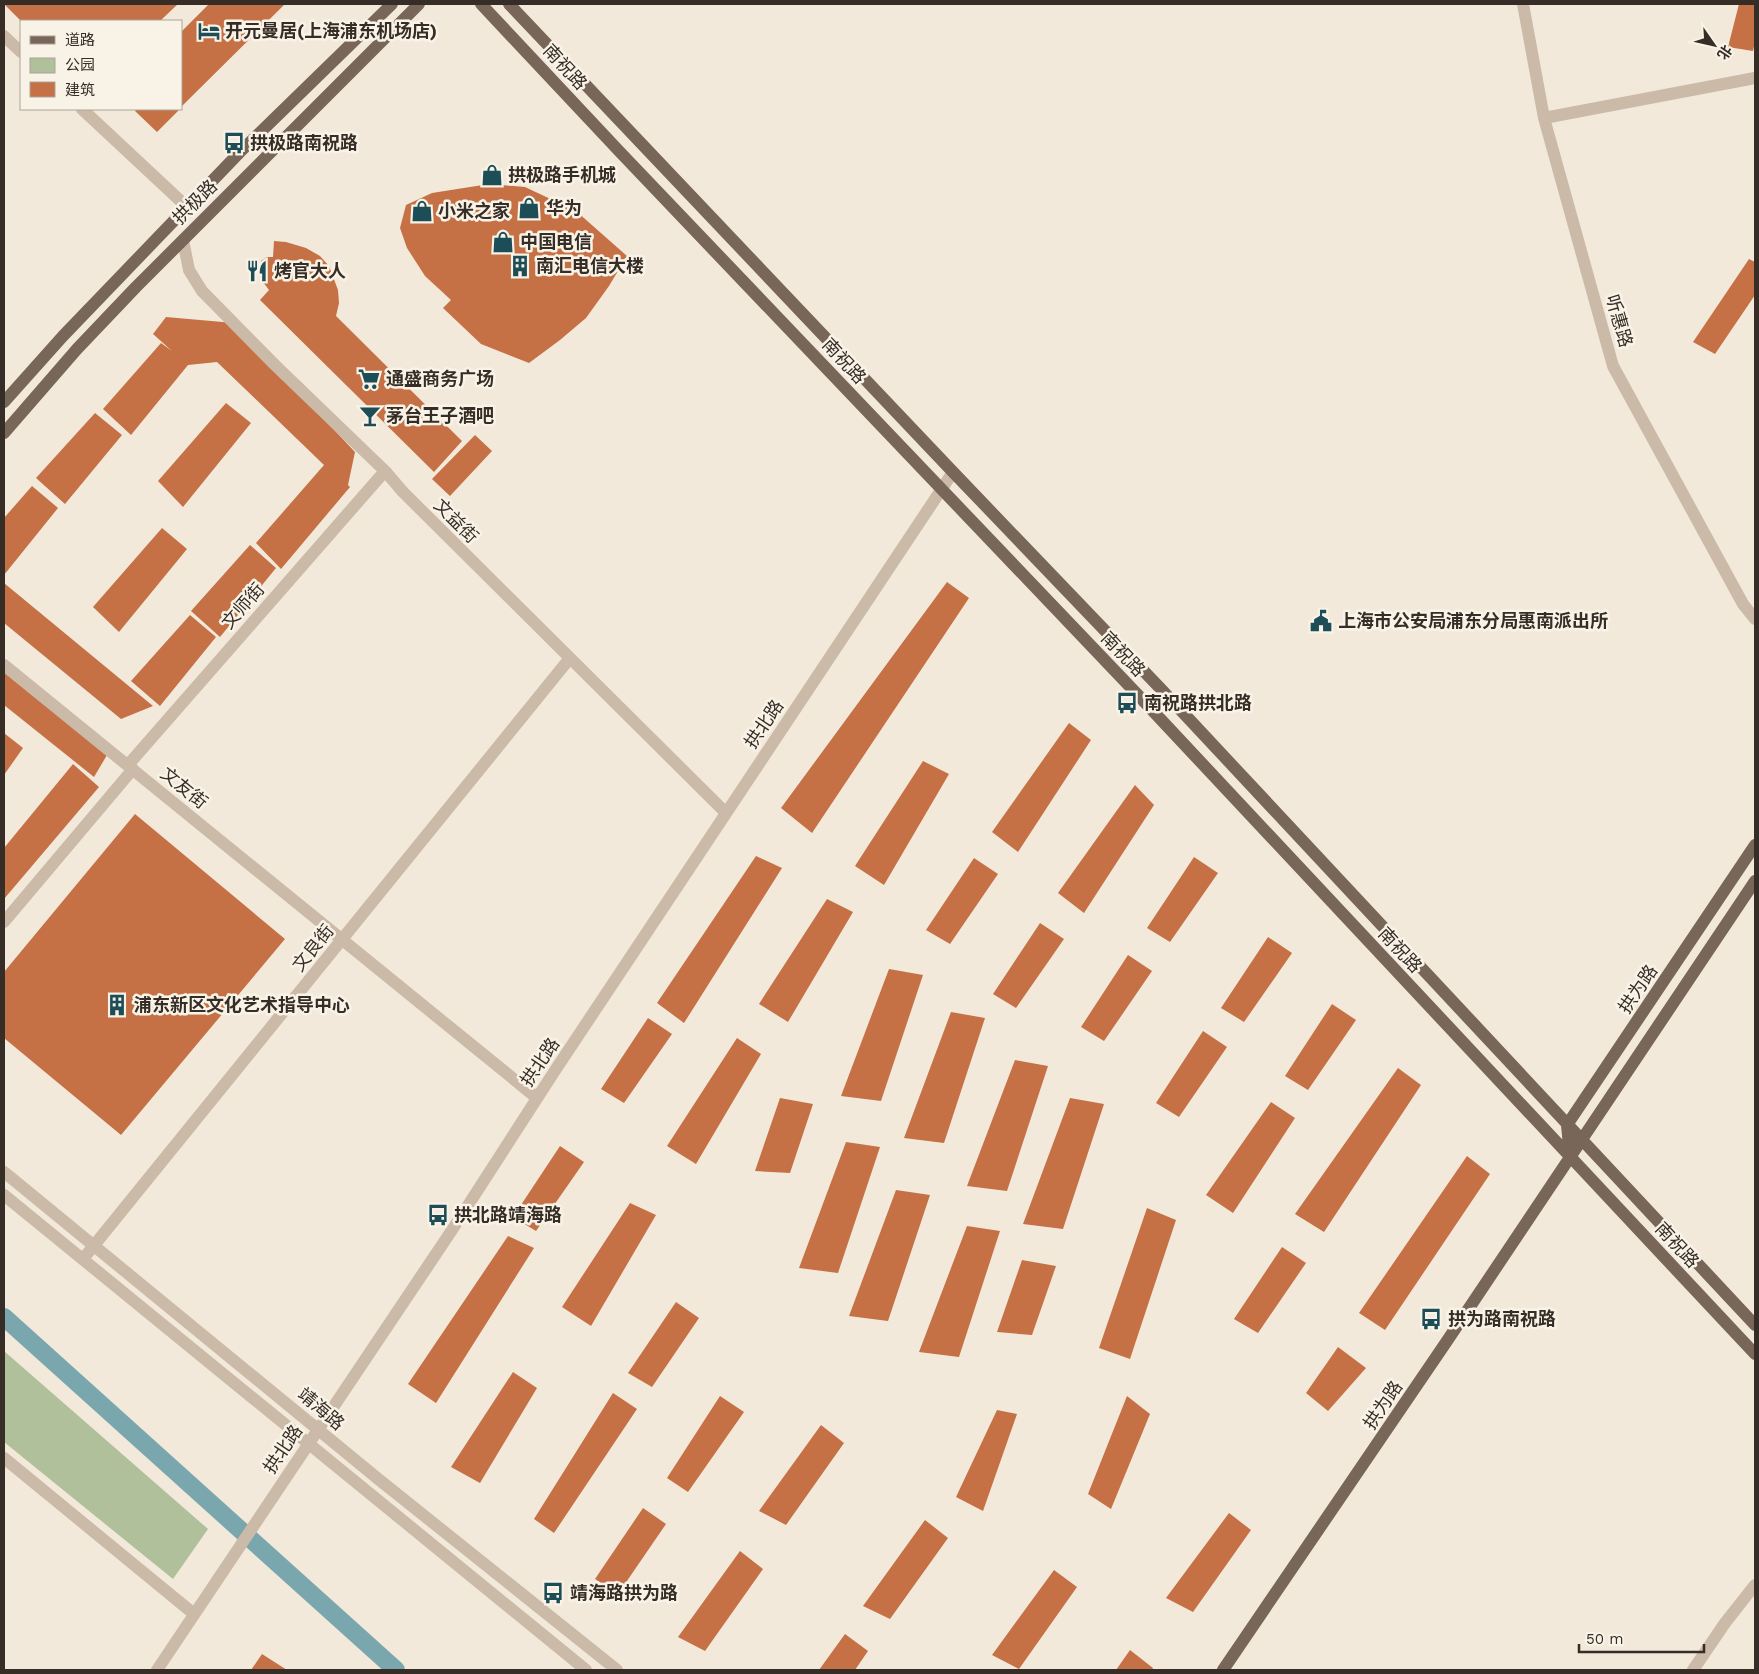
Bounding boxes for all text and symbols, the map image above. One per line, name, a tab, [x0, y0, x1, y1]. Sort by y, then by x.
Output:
hotel icon: 开元曼居(上海浦东机场店)	[196, 18, 222, 44]
legend	[20, 20, 182, 110]
place label: 开元曼居(上海浦东机场店)	[225, 20, 437, 41]
north arrow	[1689, 20, 1739, 70]
text: 道路	[65, 31, 95, 49]
street label: 南祝路	[539, 40, 591, 94]
text: 北	[1714, 42, 1735, 63]
text: 公园	[65, 56, 95, 74]
text: 建筑	[65, 81, 95, 99]
bus stop icon: 拱极路南祝路	[221, 130, 247, 156]
place label: 拱极路南祝路	[250, 132, 358, 153]
shop icon: 拱极路手机城	[479, 162, 505, 188]
place label: 拱极路手机城	[508, 164, 616, 185]
street label: 拱极路	[168, 175, 221, 228]
shop icon: 华为	[516, 195, 542, 221]
place label: 华为	[546, 197, 582, 218]
shop icon: 小米之家	[409, 198, 435, 224]
place label: 小米之家	[438, 200, 510, 221]
shop icon: 中国电信	[490, 229, 516, 255]
place label: 中国电信	[520, 231, 592, 252]
building icon: 南汇电信大楼	[507, 253, 533, 279]
place label: 南汇电信大楼	[536, 255, 644, 276]
restaurant icon: 烤官大人	[244, 258, 270, 284]
place label: 烤官大人	[274, 260, 346, 281]
street label: 听惠路	[1602, 292, 1637, 350]
street label: 南祝路	[818, 334, 870, 388]
supermarket icon: 通盛商务广场	[356, 366, 382, 392]
place label: 通盛商务广场	[386, 368, 494, 389]
bar icon: 茅台王子酒吧	[357, 403, 383, 429]
place label: 茅台王子酒吧	[386, 405, 494, 426]
street label: 文益街	[430, 494, 483, 547]
street label: 文师街	[217, 578, 268, 633]
public building icon: 上海市公安局浦东分局惠南派出所	[1308, 608, 1334, 634]
place label: 上海市公安局浦东分局惠南派出所	[1338, 610, 1608, 631]
street label: 南祝路	[1097, 627, 1150, 680]
bus stop icon: 南祝路拱北路	[1114, 690, 1140, 716]
place label: 南祝路拱北路	[1144, 692, 1252, 713]
street label: 拱北路	[740, 695, 787, 752]
street label: 文友街	[157, 762, 212, 813]
street label: 文良街	[287, 920, 338, 975]
street label: 南祝路	[1374, 923, 1426, 977]
street label: 拱为路	[1614, 960, 1661, 1017]
building icon: 浦东新区文化艺术指导中心	[104, 992, 130, 1018]
place label: 浦东新区文化艺术指导中心	[134, 994, 350, 1015]
street label: 拱北路	[516, 1033, 563, 1090]
bus stop icon: 拱北路靖海路	[425, 1202, 451, 1228]
place label: 拱北路靖海路	[454, 1204, 562, 1225]
street label: 南祝路	[1651, 1218, 1703, 1272]
bus stop icon: 拱为路南祝路	[1418, 1306, 1444, 1332]
place label: 拱为路南祝路	[1448, 1308, 1556, 1329]
street label: 拱为路	[1359, 1376, 1406, 1433]
street label: 靖海路	[294, 1383, 349, 1434]
street label: 拱北路	[259, 1420, 306, 1477]
bus stop icon: 靖海路拱为路	[540, 1580, 566, 1606]
place label: 靖海路拱为路	[570, 1582, 678, 1603]
scale bar	[1579, 1622, 1704, 1654]
text: 50 m	[1586, 1630, 1623, 1648]

